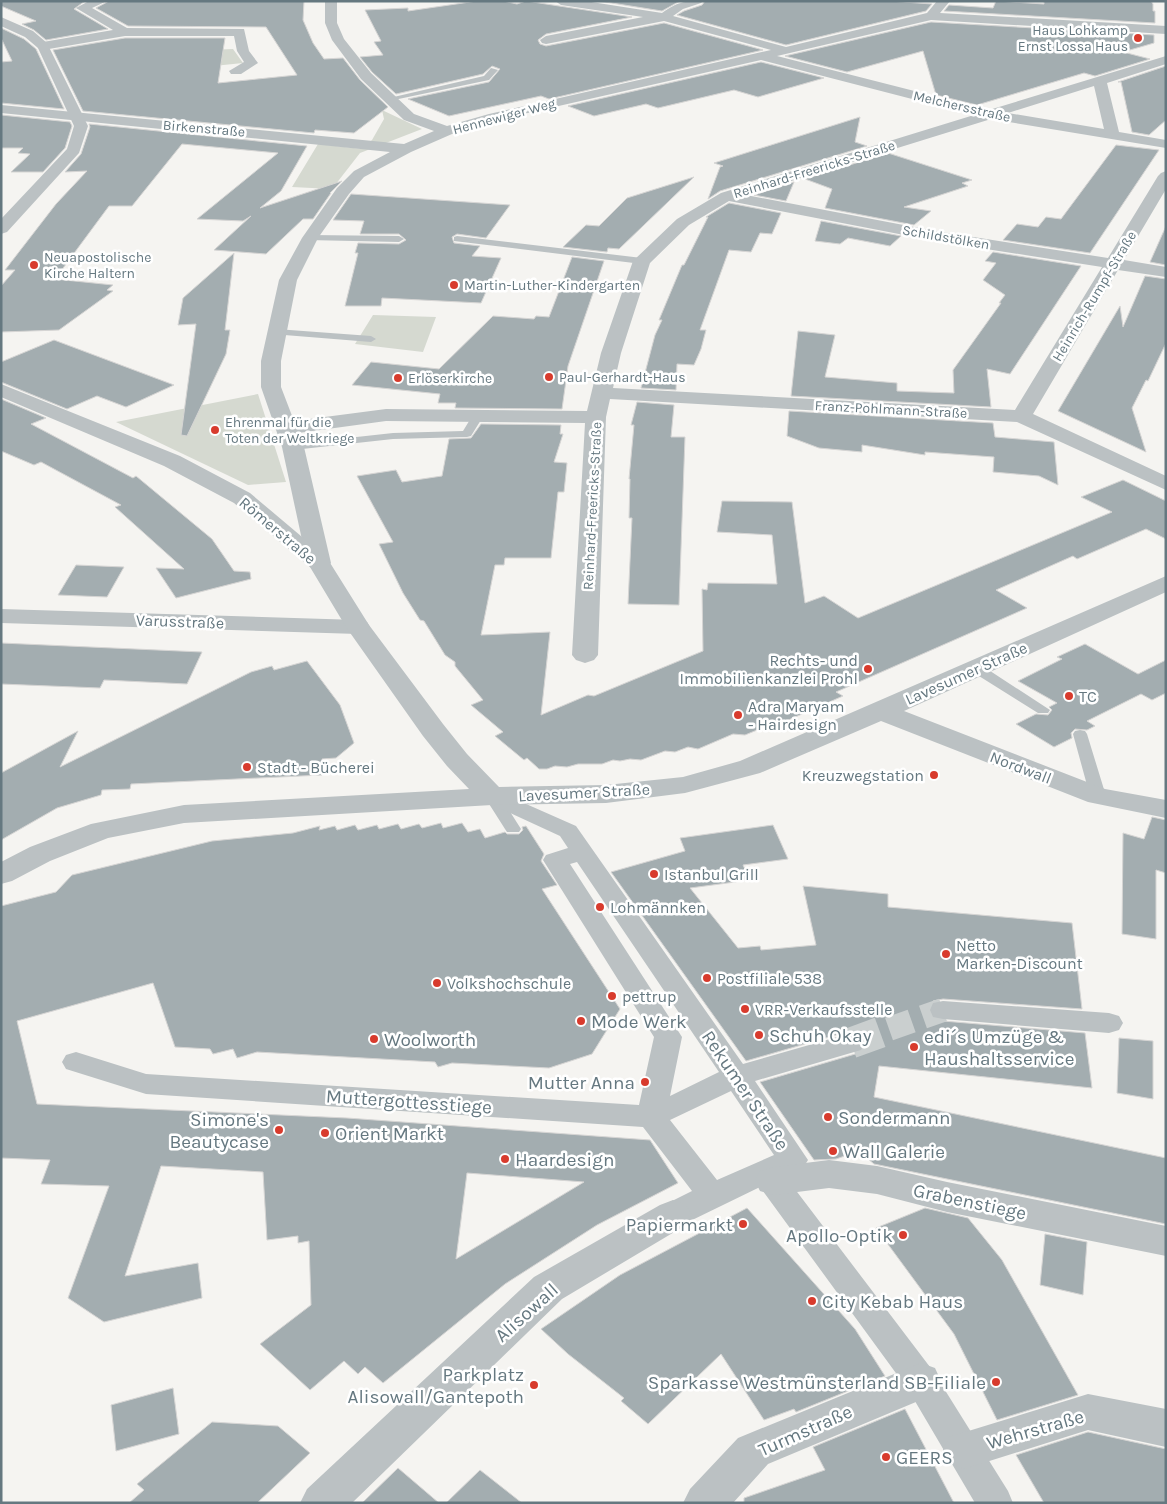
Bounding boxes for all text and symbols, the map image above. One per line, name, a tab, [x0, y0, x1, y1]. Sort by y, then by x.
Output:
place label: Haus Lohkamp Ernst Lossa Haus	[1018, 22, 1128, 55]
marker: Haus Lohkamp Ernst Lossa Haus	[1132, 32, 1144, 44]
street label: Melchersstraße	[912, 87, 1012, 126]
street label: Hennewiger Weg	[451, 95, 557, 138]
street label: Birkenstraße	[162, 116, 246, 141]
street label: Reinhard-Freericks-Straße	[731, 137, 897, 202]
street label: Schildstölken	[901, 221, 991, 254]
street label: Heinrich-Rumpf-Straße	[1049, 228, 1140, 365]
place label: Neuapostolische Kirche Haltern	[44, 249, 151, 282]
marker: Neuapostolische Kirche Haltern	[28, 259, 40, 271]
place label: Martin-Luther-Kindergarten	[464, 277, 640, 294]
marker: Martin-Luther-Kindergarten	[448, 279, 460, 291]
place label: Paul-Gerhardt-Haus	[559, 369, 686, 386]
place label: Erlöserkirche	[408, 370, 492, 387]
marker: Paul-Gerhardt-Haus	[543, 371, 555, 383]
marker: Erlöserkirche	[392, 372, 404, 384]
street label: Franz-Pohlmann-Straße	[814, 397, 968, 422]
place label: Ehrenmal für die Toten der Weltkriege	[225, 414, 355, 447]
street label: Reinhard-Freericks-Straße	[580, 421, 605, 591]
marker: Ehrenmal für die Toten der Weltkriege	[209, 424, 221, 436]
street label: Römerstraße	[235, 493, 320, 568]
street label: Varusstraße	[136, 610, 224, 633]
street label: Lavesumer Straße	[902, 638, 1030, 709]
place label: Rechts- und Immobilienkanzlei Prohl	[680, 651, 858, 688]
marker: Rechts- und Immobilienkanzlei Prohl	[862, 663, 874, 675]
place label: TC	[1079, 687, 1097, 706]
marker: TC	[1063, 690, 1075, 702]
place label: Adra Maryam - Hairdesign	[748, 697, 844, 734]
marker: Adra Maryam - Hairdesign	[732, 709, 744, 721]
street label: Nordwall	[987, 747, 1054, 788]
place label: Stadt - Bücherei	[257, 758, 375, 777]
marker: Stadt - Bücherei	[241, 761, 253, 773]
place label: Kreuzwegstation	[802, 766, 924, 785]
marker: Kreuzwegstation	[928, 769, 940, 781]
street label: Lavesumer Straße	[518, 780, 650, 805]
place label: Istanbul Grill	[664, 865, 759, 884]
marker: Istanbul Grill	[648, 868, 660, 880]
place label: Lohmännken	[610, 898, 706, 917]
marker: Lohmännken	[594, 901, 606, 913]
place label: Netto Marken-Discount	[956, 936, 1083, 973]
marker: Netto Marken-Discount	[940, 948, 952, 960]
place label: Postfiliale 538	[717, 969, 822, 988]
marker: Postfiliale 538	[701, 972, 713, 984]
place label: Volkshochschule	[447, 974, 571, 993]
marker: Volkshochschule	[431, 977, 443, 989]
place label: pettrup	[622, 987, 676, 1006]
marker: pettrup	[606, 990, 618, 1002]
place label: VRR-Verkaufsstelle	[755, 1000, 893, 1019]
marker: VRR-Verkaufsstelle	[739, 1003, 751, 1015]
place label: Mode Werk	[591, 1011, 687, 1033]
marker: Mode Werk	[575, 1015, 587, 1027]
place label: Schuh Okay	[769, 1025, 872, 1047]
street label: Rekumer Straße	[697, 1026, 793, 1155]
place label: edi´s Umzüge & Haushaltsservice	[924, 1026, 1074, 1070]
place label: Woolworth	[384, 1029, 476, 1051]
marker: Schuh Okay	[753, 1029, 765, 1041]
marker: Woolworth	[368, 1033, 380, 1045]
marker: edi´s Umzüge & Haushaltsservice	[908, 1041, 920, 1053]
place label: Mutter Anna	[528, 1072, 635, 1094]
marker: Mutter Anna	[639, 1076, 651, 1088]
street label: Muttergottesstiege	[325, 1085, 493, 1119]
place label: Sondermann	[838, 1107, 950, 1129]
place label: Simone's Beautycase	[169, 1109, 269, 1153]
marker: Sondermann	[822, 1111, 834, 1123]
place label: Orient Markt	[335, 1123, 444, 1145]
marker: Simone's Beautycase	[273, 1124, 285, 1136]
marker: Orient Markt	[319, 1127, 331, 1139]
place label: Wall Galerie	[843, 1141, 945, 1163]
marker: Wall Galerie	[827, 1145, 839, 1157]
place label: Haardesign	[515, 1149, 614, 1171]
marker: Haardesign	[499, 1153, 511, 1165]
street label: Grabenstiege	[911, 1179, 1028, 1225]
place label: Papiermarkt	[626, 1214, 733, 1236]
marker: Papiermarkt	[737, 1218, 749, 1230]
place label: Apollo-Optik	[786, 1225, 893, 1247]
marker: Apollo-Optik	[897, 1229, 909, 1241]
street label: Alisowall	[491, 1279, 563, 1347]
place label: City Kebab Haus	[822, 1291, 963, 1313]
marker: City Kebab Haus	[806, 1295, 818, 1307]
place label: Parkplatz Alisowall/Gantepoth	[348, 1364, 524, 1408]
place label: Sparkasse Westmünsterland SB-Filiale	[648, 1372, 986, 1394]
marker: Sparkasse Westmünsterland SB-Filiale	[990, 1376, 1002, 1388]
marker: Parkplatz Alisowall/Gantepoth	[528, 1379, 540, 1391]
street label: Turmstraße	[755, 1400, 856, 1461]
street label: Wehrstraße	[984, 1406, 1087, 1454]
place label: GEERS	[896, 1447, 953, 1469]
marker: GEERS	[880, 1451, 892, 1463]

